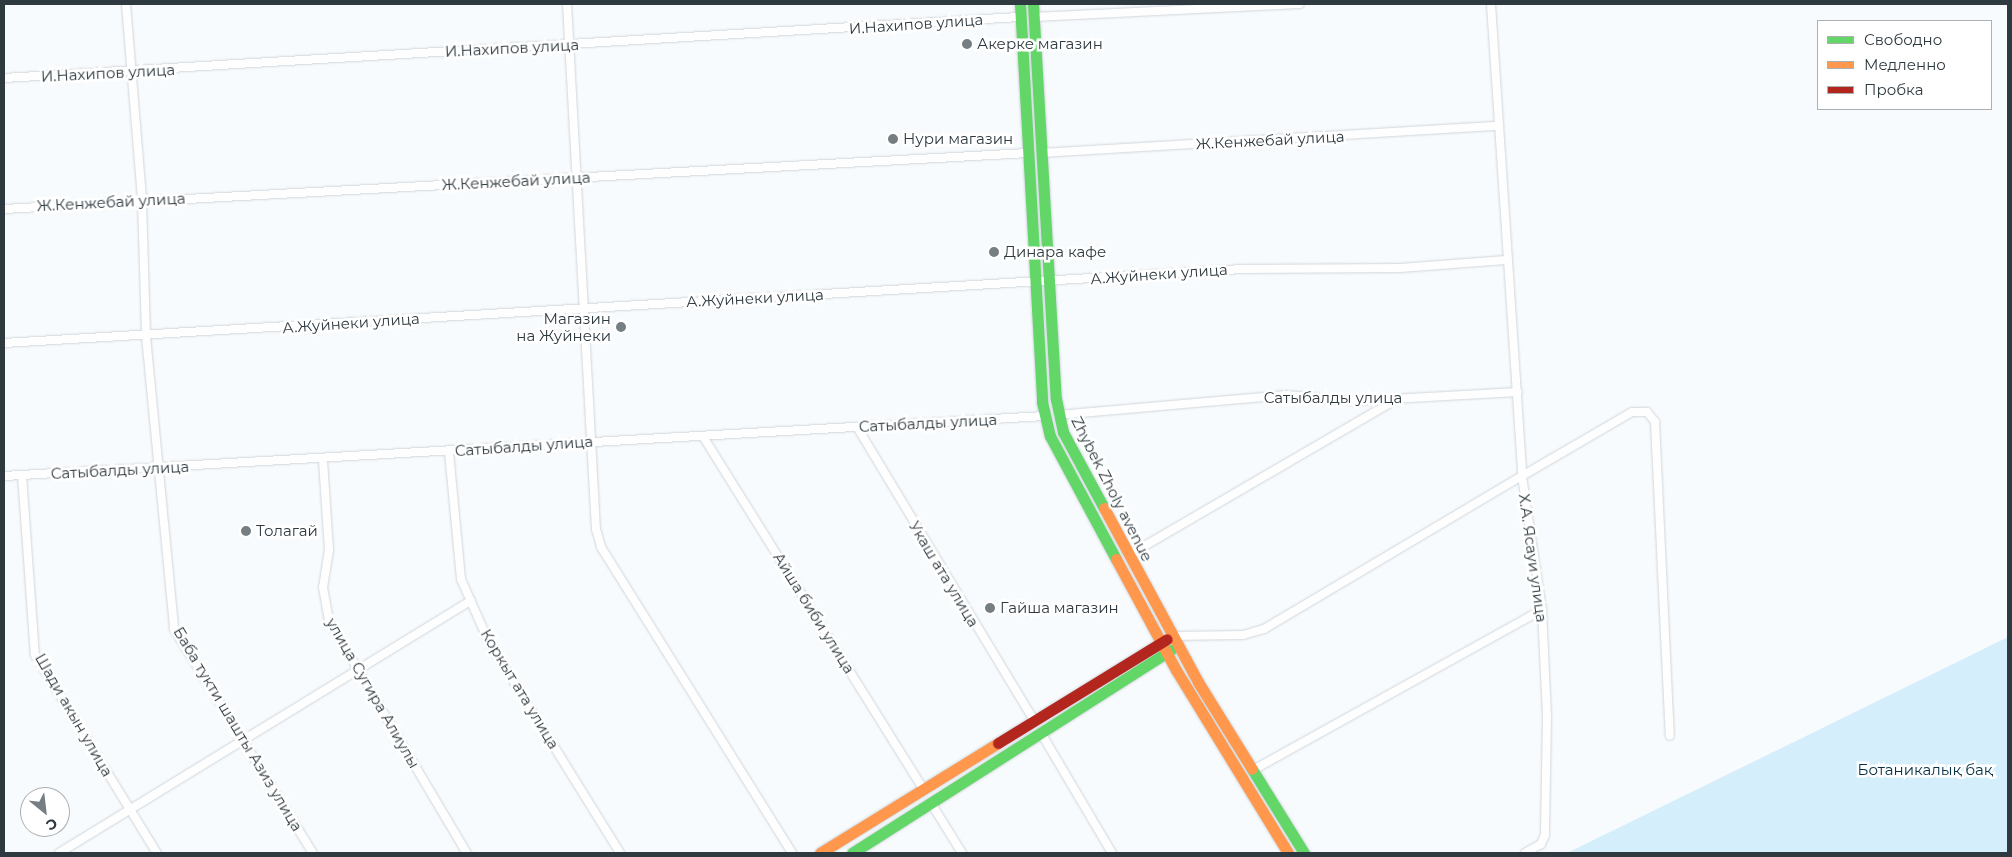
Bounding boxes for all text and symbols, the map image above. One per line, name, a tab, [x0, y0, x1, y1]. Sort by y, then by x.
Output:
street label: И.Нахипов улица	[848, 10, 984, 38]
legend	[1817, 20, 1992, 110]
text: Свободно	[1864, 30, 1942, 49]
street label: И.Нахипов улица	[444, 35, 580, 61]
place label: Акерке магазин	[977, 35, 1103, 53]
marker: Акерке магазин	[961, 38, 973, 50]
text: Медленно	[1864, 55, 1946, 74]
street label: И.Нахипов улица	[40, 60, 176, 86]
text: Пробка	[1864, 80, 1923, 99]
street label: Ж.Кенжебай улица	[1195, 127, 1345, 153]
place label: Нури магазин	[903, 130, 1013, 148]
marker: Нури магазин	[887, 133, 899, 145]
street label: Ж.Кенжебай улица	[441, 168, 591, 194]
street label: Ж.Кенжебай улица	[36, 189, 186, 215]
place label: Динара кафе	[1004, 243, 1106, 261]
marker: Динара кафе	[988, 246, 1000, 258]
street label: А.Жуйнеки улица	[1090, 260, 1228, 288]
street label: А.Жуйнеки улица	[686, 285, 824, 311]
street label: А.Жуйнеки улица	[282, 309, 420, 337]
place label: Магазин на Жуйнеки	[516, 309, 611, 344]
marker: Магазин на Жуйнеки	[615, 321, 627, 333]
street label: Сатыбалды улица	[1264, 389, 1402, 407]
street label: Сатыбалды улица	[858, 410, 998, 436]
street label: Zhybek Zholy avenue	[1068, 414, 1156, 564]
street label: Сатыбалды улица	[454, 432, 594, 460]
street label: Сатыбалды улица	[50, 457, 190, 483]
street label: Х.А. Ясауи улица	[1515, 492, 1551, 624]
street label: Укаш ата улица	[905, 518, 983, 630]
place label: Толагай	[256, 522, 318, 540]
marker: Толагай	[240, 525, 252, 537]
street label: Айша биби улица	[769, 549, 859, 677]
place label: Гайша магазин	[1000, 599, 1119, 617]
marker: Гайша магазин	[984, 602, 996, 614]
street label: улица Сугира Алиулы	[323, 615, 423, 771]
street label: Баба тукти шашты Азиз улица	[170, 624, 306, 834]
street label: Коркыт ата улица	[477, 626, 563, 752]
street label: Шади акын улица	[31, 650, 117, 780]
park label: Ботаникалық бақ	[1858, 761, 1992, 779]
north arrow	[20, 787, 70, 837]
text: С	[43, 814, 61, 835]

